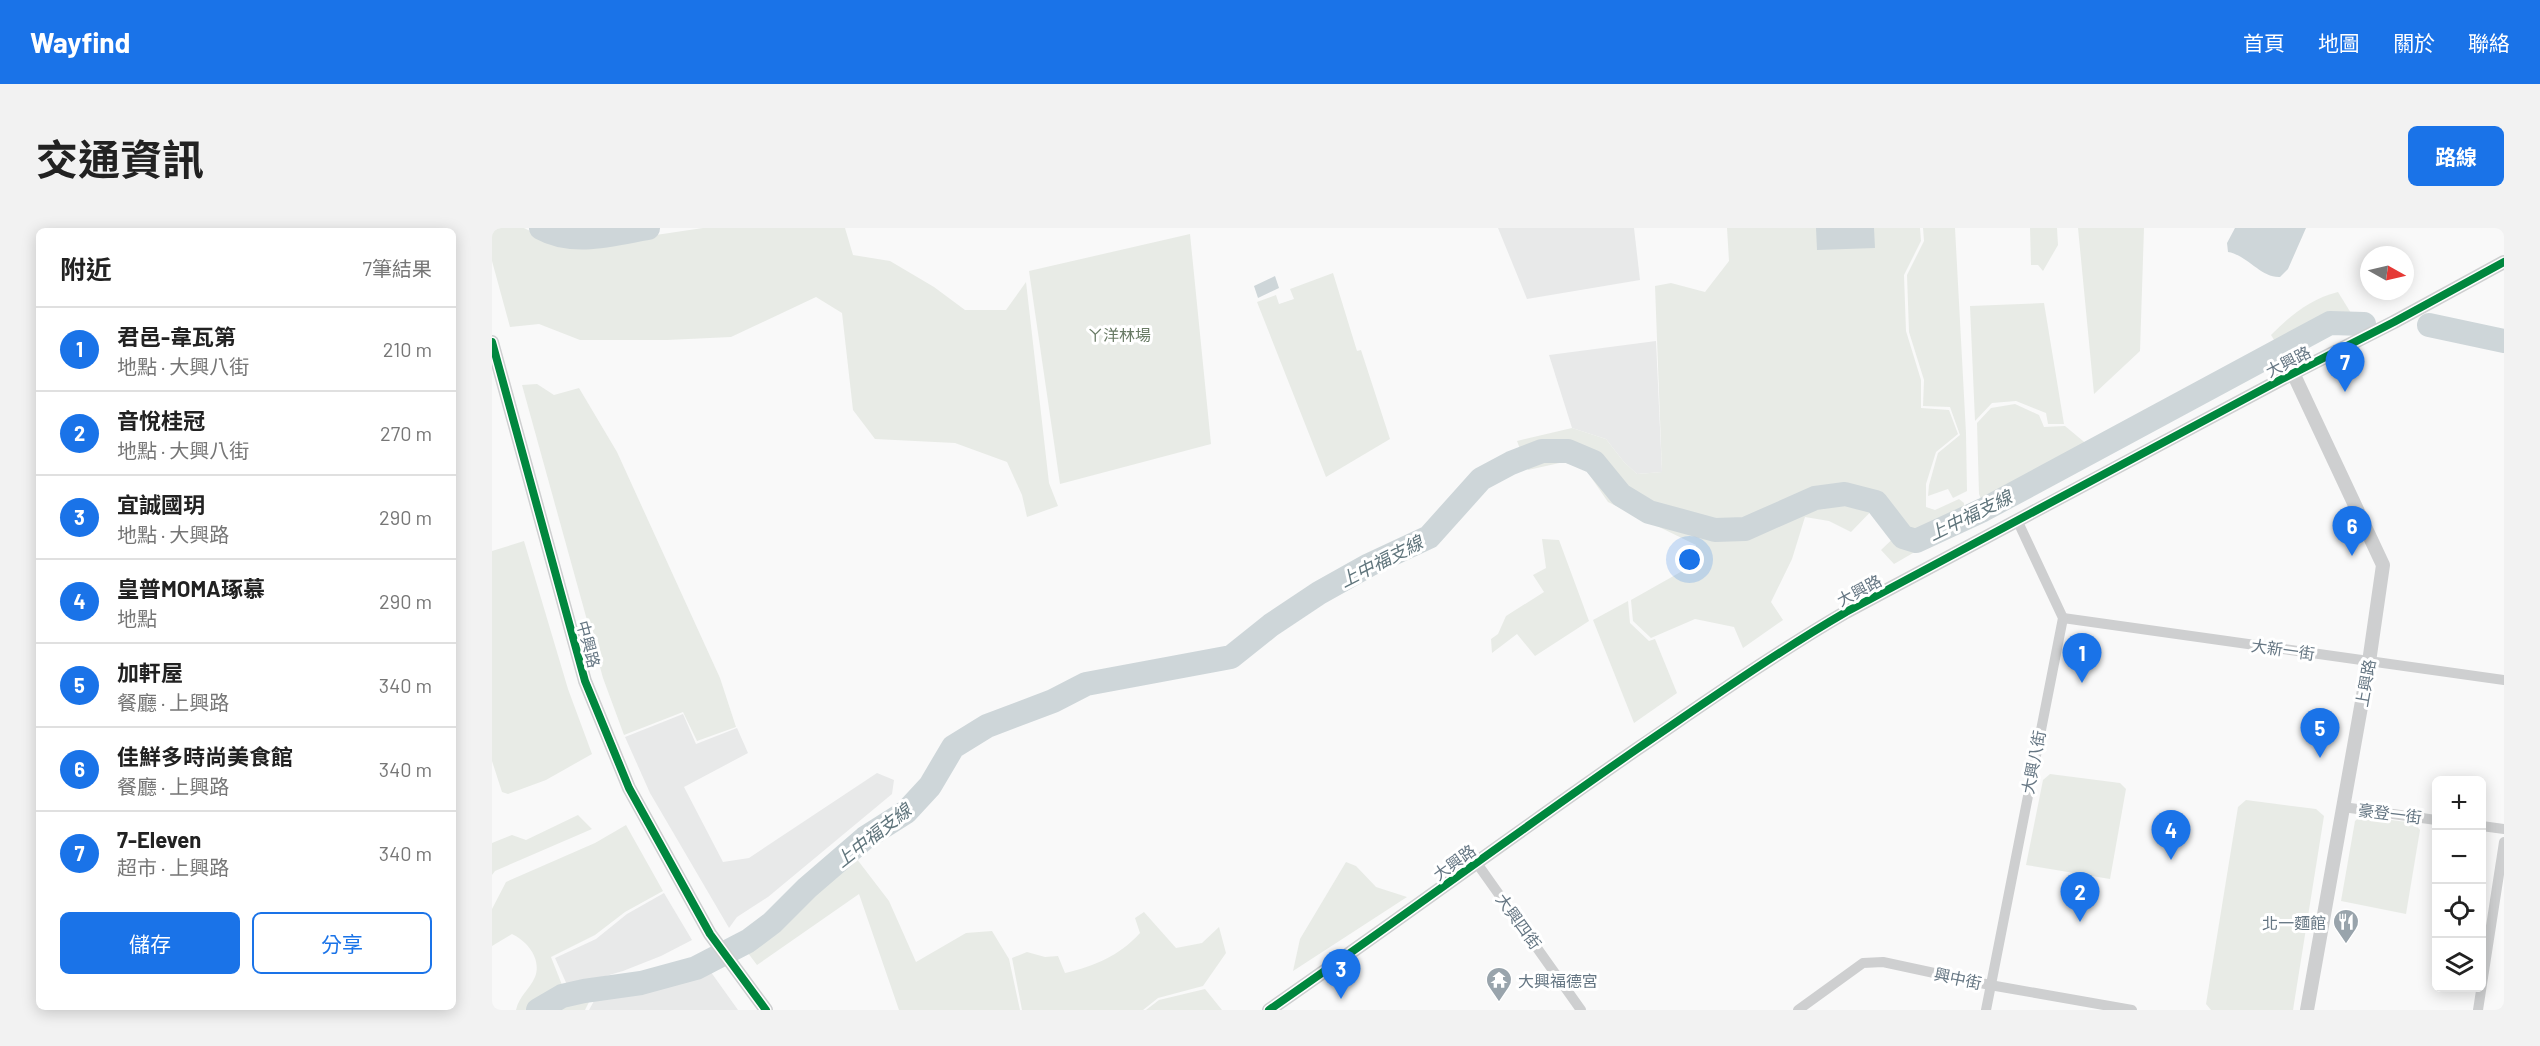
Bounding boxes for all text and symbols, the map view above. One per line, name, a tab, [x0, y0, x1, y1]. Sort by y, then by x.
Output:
text: Wayfind	[30, 25, 130, 59]
text: 首頁	[2243, 30, 2285, 55]
text: 地圖	[2318, 30, 2360, 55]
text: 關於	[2393, 30, 2435, 55]
text: 聯絡	[2468, 30, 2510, 55]
button: 路線	[2408, 126, 2504, 186]
text: 交通資訊	[36, 133, 204, 183]
north arrow	[2360, 246, 2414, 300]
text: 附近	[60, 253, 112, 284]
text: 7筆結果	[363, 256, 432, 280]
text: 君邑-韋瓦第	[117, 323, 236, 349]
park label: ㄚ洋林場	[1087, 325, 1151, 344]
text: 1	[76, 337, 83, 361]
text: 210 m	[383, 337, 432, 361]
street label: 大興路	[2262, 342, 2314, 380]
pin: 7	[2326, 342, 2364, 392]
text: 地點 · 大興八街	[117, 354, 249, 378]
text: 音悅桂冠	[117, 407, 205, 433]
text: 2	[74, 421, 85, 445]
text: 270 m	[380, 421, 432, 445]
text: 地點 · 大興八街	[117, 438, 249, 462]
water label: 上中福支線	[1925, 485, 2017, 545]
text: 宜誠國玥	[117, 491, 205, 517]
text: 3	[74, 505, 85, 529]
text: 290 m	[379, 505, 432, 529]
pin: 6	[2332, 506, 2372, 556]
text: 地點 · 大興路	[117, 522, 229, 546]
water label: 上中福支線	[1336, 530, 1428, 591]
your location	[1675, 545, 1704, 574]
street label: 大興路	[1833, 570, 1885, 610]
text: 皇普MOMA琢慕	[117, 575, 265, 601]
text: 4	[73, 589, 86, 613]
text: 290 m	[379, 589, 432, 613]
text: 地點	[117, 606, 157, 630]
street label: 中興路	[574, 618, 604, 670]
pin: 1	[2062, 634, 2102, 683]
street label: 大新一街	[2250, 635, 2316, 663]
street label: 上興路	[2351, 658, 2379, 708]
text: 加軒屋	[117, 659, 183, 685]
text: 5	[74, 673, 85, 697]
text: 340 m	[379, 673, 432, 697]
text: 餐廳 · 上興路	[117, 690, 229, 714]
pin: 5	[2300, 708, 2340, 758]
street label: 大興八街	[2018, 729, 2048, 795]
text: 佳鮮多時尚美食館	[117, 743, 293, 769]
text: 6	[74, 757, 85, 781]
text: 340 m	[379, 757, 432, 781]
text: 餐廳 · 上興路	[117, 774, 229, 798]
map controls	[2432, 776, 2486, 992]
button: +	[2432, 776, 2486, 830]
water label: 上中福支線	[831, 797, 917, 871]
street label: 豪登一街	[2357, 800, 2423, 826]
pin: 4	[2152, 810, 2190, 860]
text: 7-Eleven	[117, 826, 201, 852]
button: −	[2432, 830, 2486, 884]
street label: 大興路	[1429, 840, 1479, 884]
text: 7	[75, 841, 84, 865]
text: 340 m	[379, 841, 432, 865]
text: 超市 · 上興路	[117, 855, 229, 879]
pin: 2	[2060, 872, 2100, 922]
button: locate	[2432, 884, 2486, 938]
street label: 大興四街	[1493, 890, 1545, 952]
restaurant icon: 北一麵館	[2331, 907, 2361, 945]
button: 儲存	[60, 912, 240, 974]
button: 分享	[252, 912, 432, 974]
place label: 北一麵館	[2262, 913, 2326, 932]
button: layers	[2432, 938, 2486, 992]
pin: 3	[1322, 950, 1360, 999]
street label: 興中街	[1933, 964, 1983, 992]
temple icon: 大興福德宮	[1484, 965, 1514, 1003]
place label: 大興福德宮	[1518, 971, 1598, 990]

